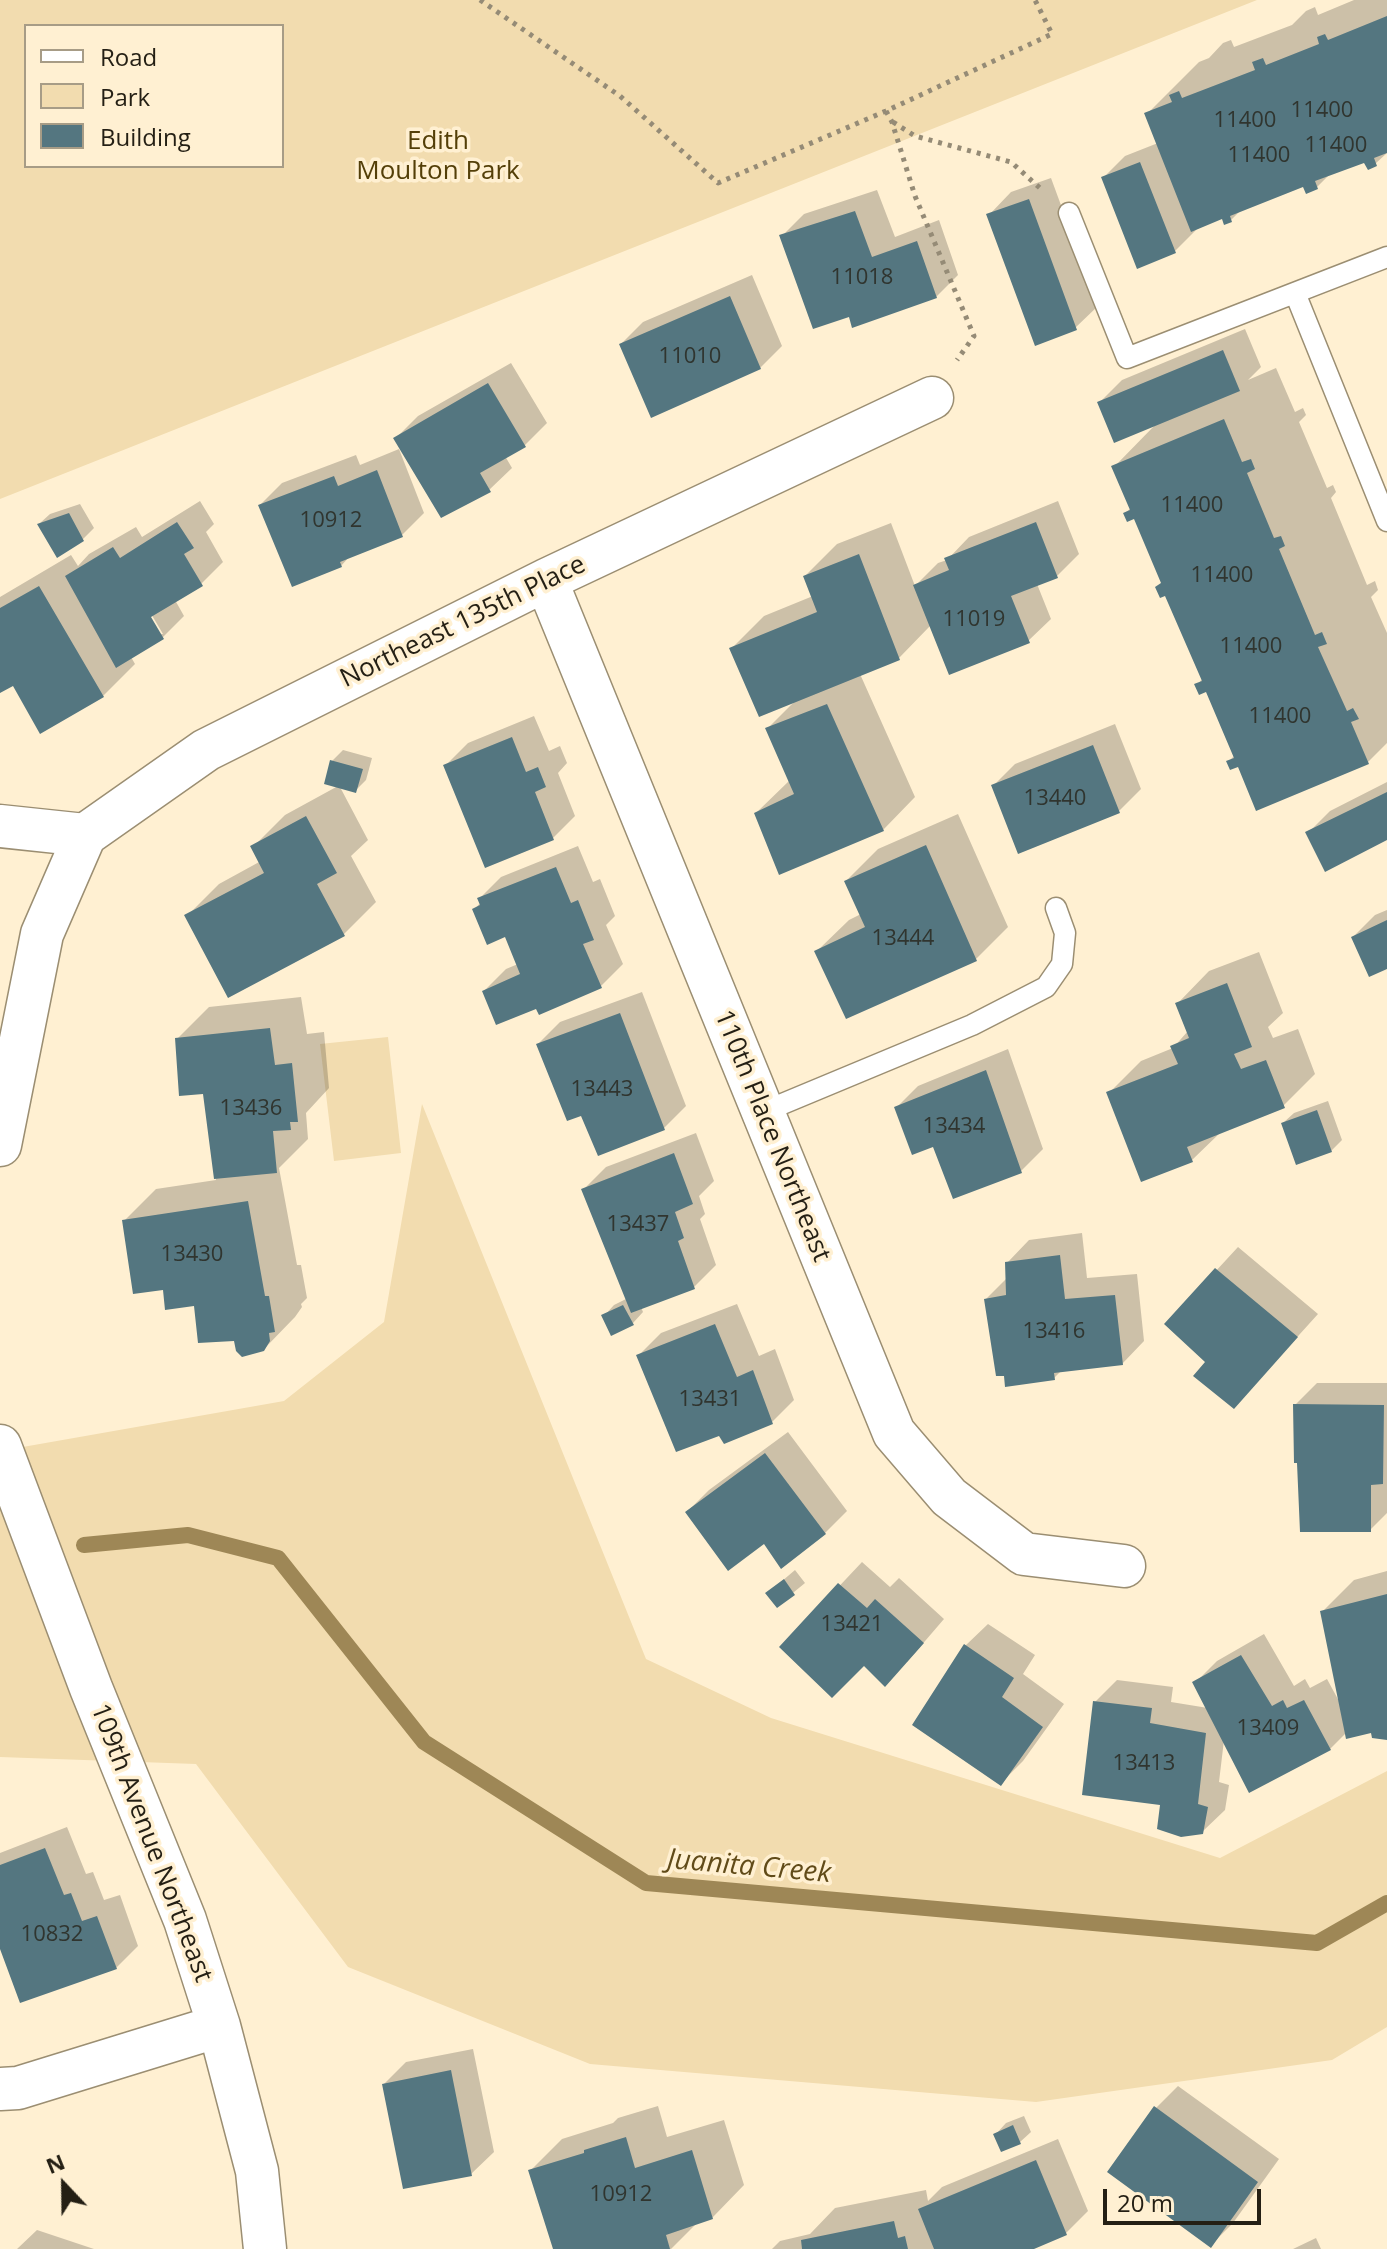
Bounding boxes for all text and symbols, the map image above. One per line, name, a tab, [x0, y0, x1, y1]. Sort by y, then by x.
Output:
legend	[24, 24, 284, 168]
text: Road	[100, 40, 157, 73]
text: Park	[100, 80, 150, 113]
house number: 11400	[1291, 98, 1353, 124]
house number: 11400	[1214, 108, 1276, 134]
text: Building	[100, 120, 191, 153]
park label: Edith Moulton Park	[356, 126, 520, 188]
house number: 11400	[1305, 133, 1367, 159]
house number: 11400	[1228, 143, 1290, 169]
house number: 11018	[831, 265, 893, 291]
house number: 11010	[659, 344, 721, 370]
house number: 11400	[1161, 493, 1223, 519]
house number: 10912	[300, 508, 362, 534]
street label: Northeast 135th Place	[335, 549, 591, 695]
house number: 11400	[1191, 563, 1253, 589]
house number: 11019	[943, 607, 1005, 633]
house number: 11400	[1220, 634, 1282, 660]
house number: 11400	[1249, 704, 1311, 730]
house number: 13440	[1024, 786, 1086, 812]
house number: 13444	[872, 926, 934, 952]
street label: 110th Place Northeast	[707, 1006, 837, 1266]
house number: 13443	[571, 1077, 633, 1103]
house number: 13436	[220, 1096, 282, 1122]
house number: 13434	[923, 1114, 985, 1140]
house number: 13437	[607, 1212, 669, 1238]
house number: 13430	[161, 1242, 223, 1268]
house number: 13416	[1023, 1319, 1085, 1345]
house number: 13431	[679, 1387, 741, 1413]
house number: 13421	[821, 1612, 883, 1638]
street label: 109th Avenue Northeast	[83, 1699, 219, 1987]
house number: 13409	[1237, 1716, 1299, 1742]
house number: 13413	[1113, 1751, 1175, 1777]
water label: Juanita Creek	[666, 1843, 832, 1891]
house number: 10832	[21, 1922, 83, 1948]
north arrow	[24, 2145, 104, 2225]
text: N	[41, 2145, 69, 2180]
scale bar	[1107, 2173, 1265, 2223]
house number: 10912	[590, 2182, 652, 2208]
text: 20 m	[1117, 2186, 1173, 2219]

